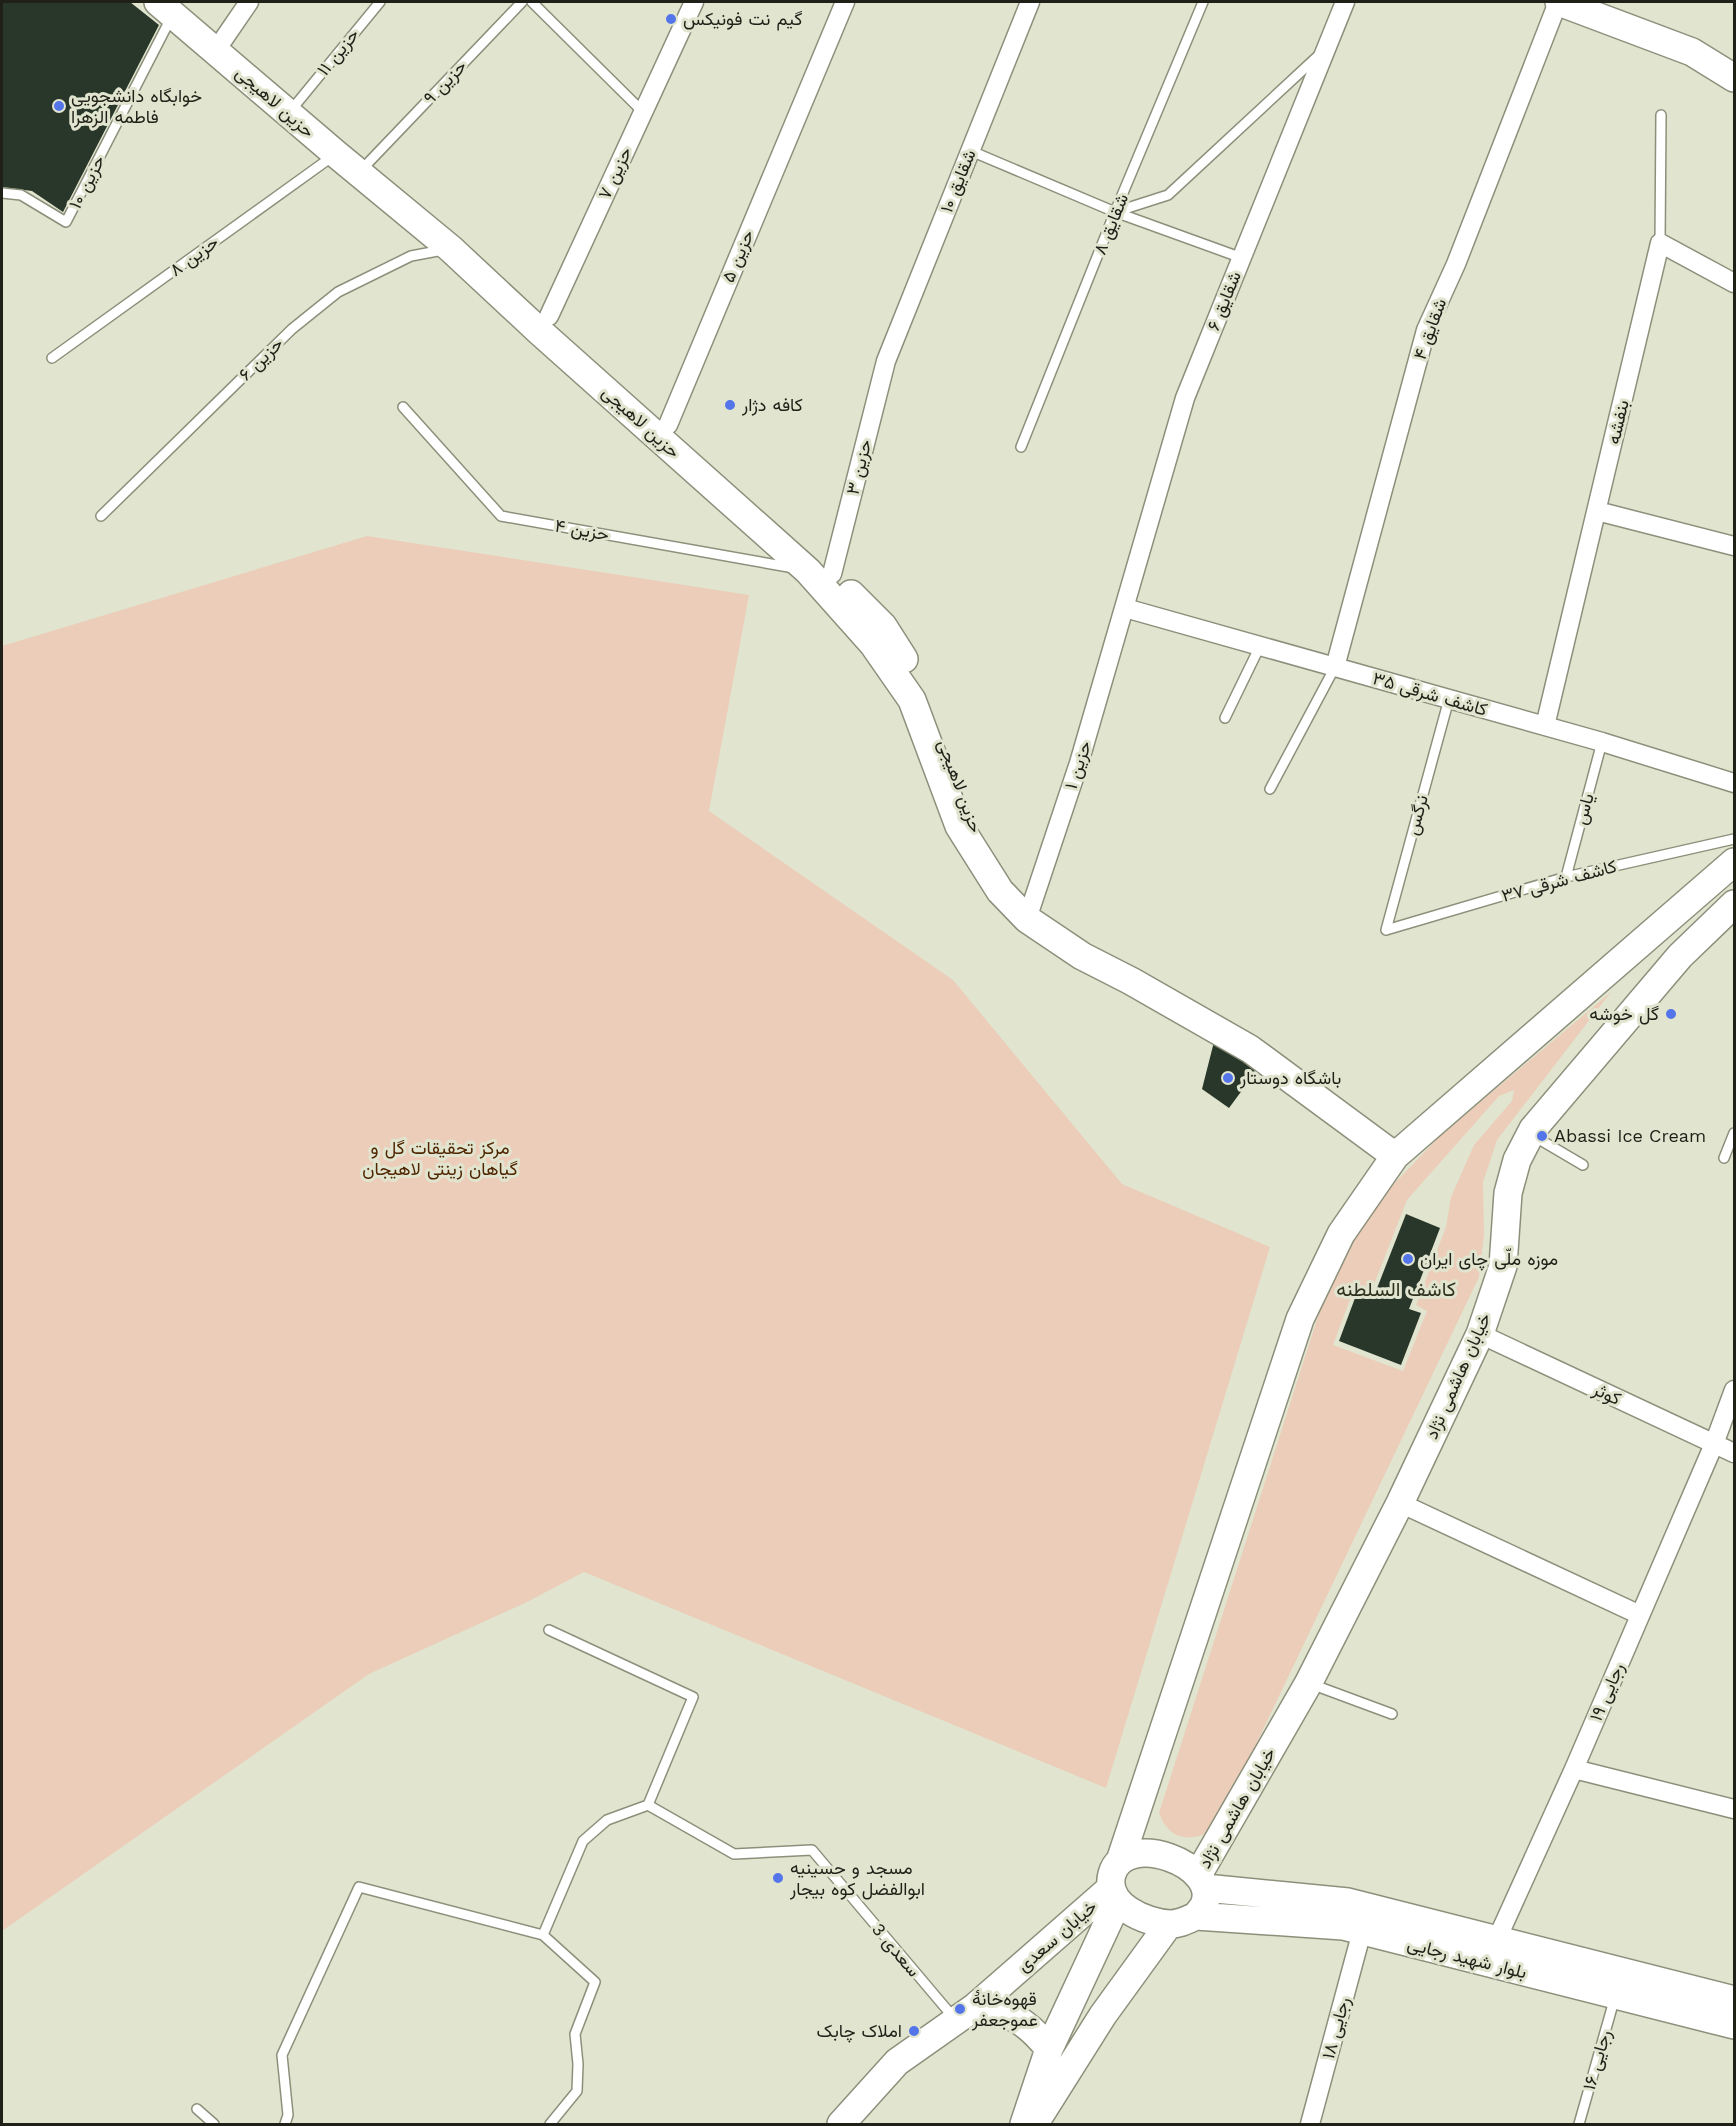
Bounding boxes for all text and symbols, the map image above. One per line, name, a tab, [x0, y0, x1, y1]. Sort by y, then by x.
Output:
place label: گیم نت فونیکس	[683, 8, 802, 31]
marker: گیم نت فونیکس	[664, 12, 678, 26]
street label: حزین ۱۱	[312, 24, 364, 80]
street label: حزین ۹	[419, 55, 471, 109]
street label: حزین لاهیجی	[231, 62, 319, 142]
place label: خوابگاه دانشجویی فاطمه الزهرا	[71, 85, 202, 128]
marker: خوابگاه دانشجویی فاطمه الزهرا	[52, 99, 66, 113]
street label: حزین ۷	[593, 143, 637, 203]
street label: شقایق ۱۰	[935, 146, 981, 216]
street label: حزین ۱۰	[64, 152, 110, 212]
street label: شقایق ۸	[1089, 190, 1133, 258]
street label: حزین ۵	[717, 226, 759, 286]
street label: حزین ۸	[165, 231, 223, 281]
street label: شقایق ۶	[1202, 268, 1246, 334]
street label: شقایق ۴	[1409, 295, 1451, 363]
street label: حزین ۶	[234, 333, 288, 385]
street label: حزین لاهیجی	[597, 381, 685, 463]
place label: کافه دژار	[741, 394, 803, 416]
marker: کافه دژار	[723, 398, 737, 412]
street label: بنفشه	[1602, 398, 1633, 446]
street label: حزین ۳	[842, 437, 876, 497]
street label: حزین ۴	[553, 514, 611, 546]
street label: کاشف شرقی ۳۵	[1370, 667, 1490, 721]
street label: حزین لاهیجی	[933, 736, 987, 836]
street label: حزین ۱	[1060, 738, 1096, 792]
street label: یاس	[1569, 791, 1599, 827]
street label: نرگس	[1401, 793, 1433, 837]
street label: کاشف شرقی ۳۷	[1499, 855, 1619, 907]
place label: گل خوشه	[1589, 1003, 1659, 1025]
marker: گل خوشه	[1664, 1007, 1678, 1021]
place label: باشگاه دوستار	[1239, 1067, 1341, 1089]
marker: باشگاه دوستار	[1221, 1071, 1235, 1085]
place label: Abassi Ice Cream	[1554, 1125, 1706, 1146]
marker: Abassi Ice Cream	[1535, 1129, 1549, 1143]
park label: مرکز تحقیقات گل و گیاهان زینتی لاهیجان	[362, 1137, 518, 1180]
place label: موزه ملّی چای ایران	[1420, 1248, 1558, 1271]
marker: موزه ملّی چای ایران	[1401, 1252, 1415, 1266]
district label: کاشف السلطنه	[1336, 1277, 1456, 1301]
street label: خیابان هاشمی نژاد	[1420, 1310, 1496, 1442]
street label: کوثر	[1589, 1378, 1625, 1410]
street label: رجایی ۱۹	[1585, 1659, 1629, 1725]
street label: خیابان هاشمی نژاد	[1194, 1744, 1280, 1872]
place label: مسجد و حسینیه ابوالفضل کوه بیجار	[789, 1857, 925, 1900]
marker: مسجد و حسینیه ابوالفضل کوه بیجار	[771, 1871, 785, 1885]
street label: خیابان سعدی	[1013, 1895, 1101, 1977]
street label: سعدی 3	[867, 1919, 925, 1981]
street label: بلوار شهید رجایی	[1405, 1933, 1529, 1983]
place label: قهوه‌خانهٔ عموجعفر	[971, 1988, 1038, 2031]
street label: رجایی ۱۸	[1317, 1995, 1355, 2061]
marker: قهوه‌خانهٔ عموجعفر	[953, 2002, 967, 2016]
place label: املاک چابک	[816, 2020, 902, 2043]
marker: املاک چابک	[907, 2024, 921, 2038]
street label: رجایی ۱۶	[1578, 2027, 1616, 2093]

